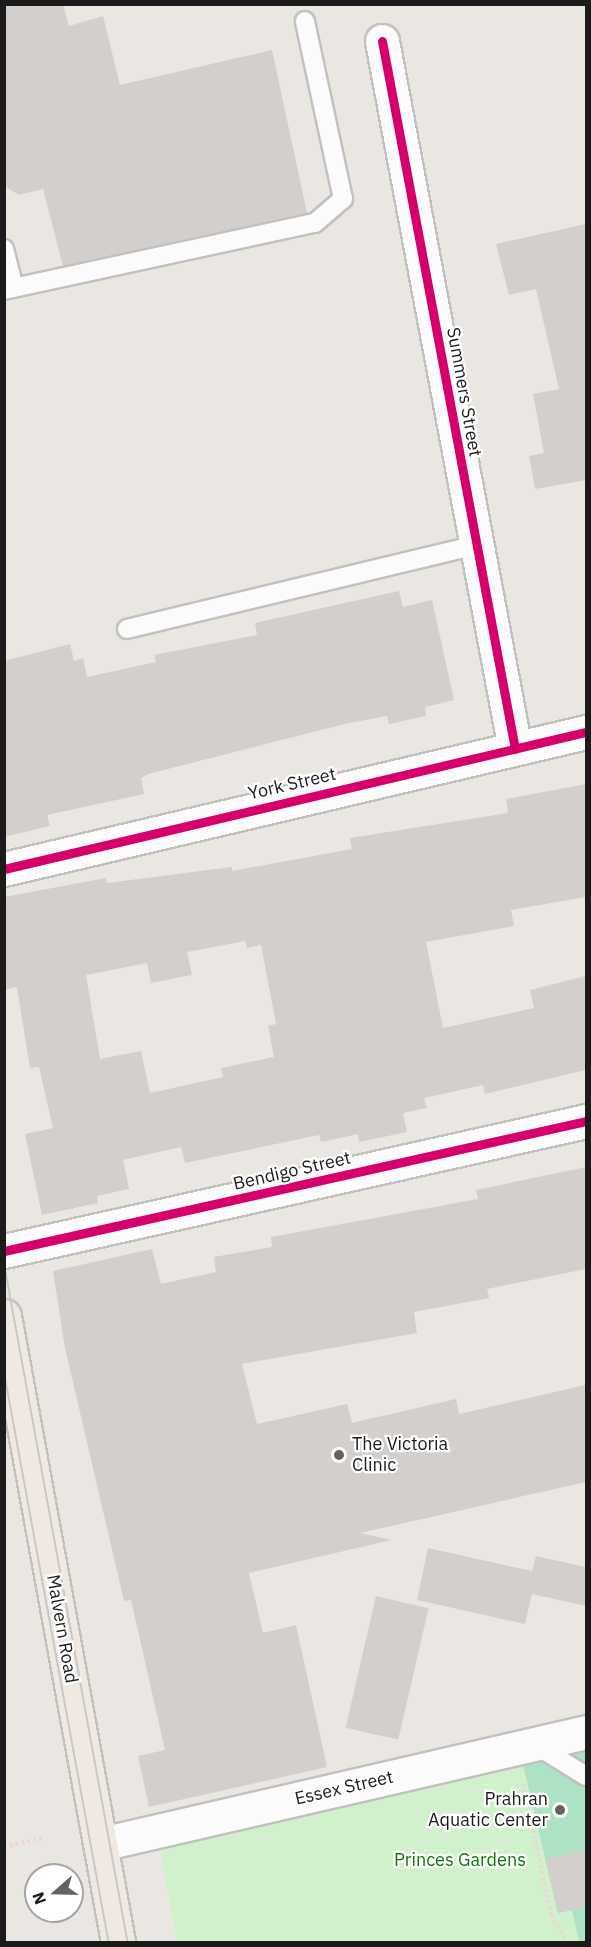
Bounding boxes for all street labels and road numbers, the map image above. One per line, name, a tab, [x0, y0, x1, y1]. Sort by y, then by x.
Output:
street label: Summers Street	[442, 326, 486, 458]
street label: York Street	[246, 763, 338, 805]
street label: Bendigo Street	[231, 1147, 353, 1195]
street label: Malvern Road	[42, 1573, 82, 1685]
street label: Essex Street	[293, 1766, 395, 1810]

